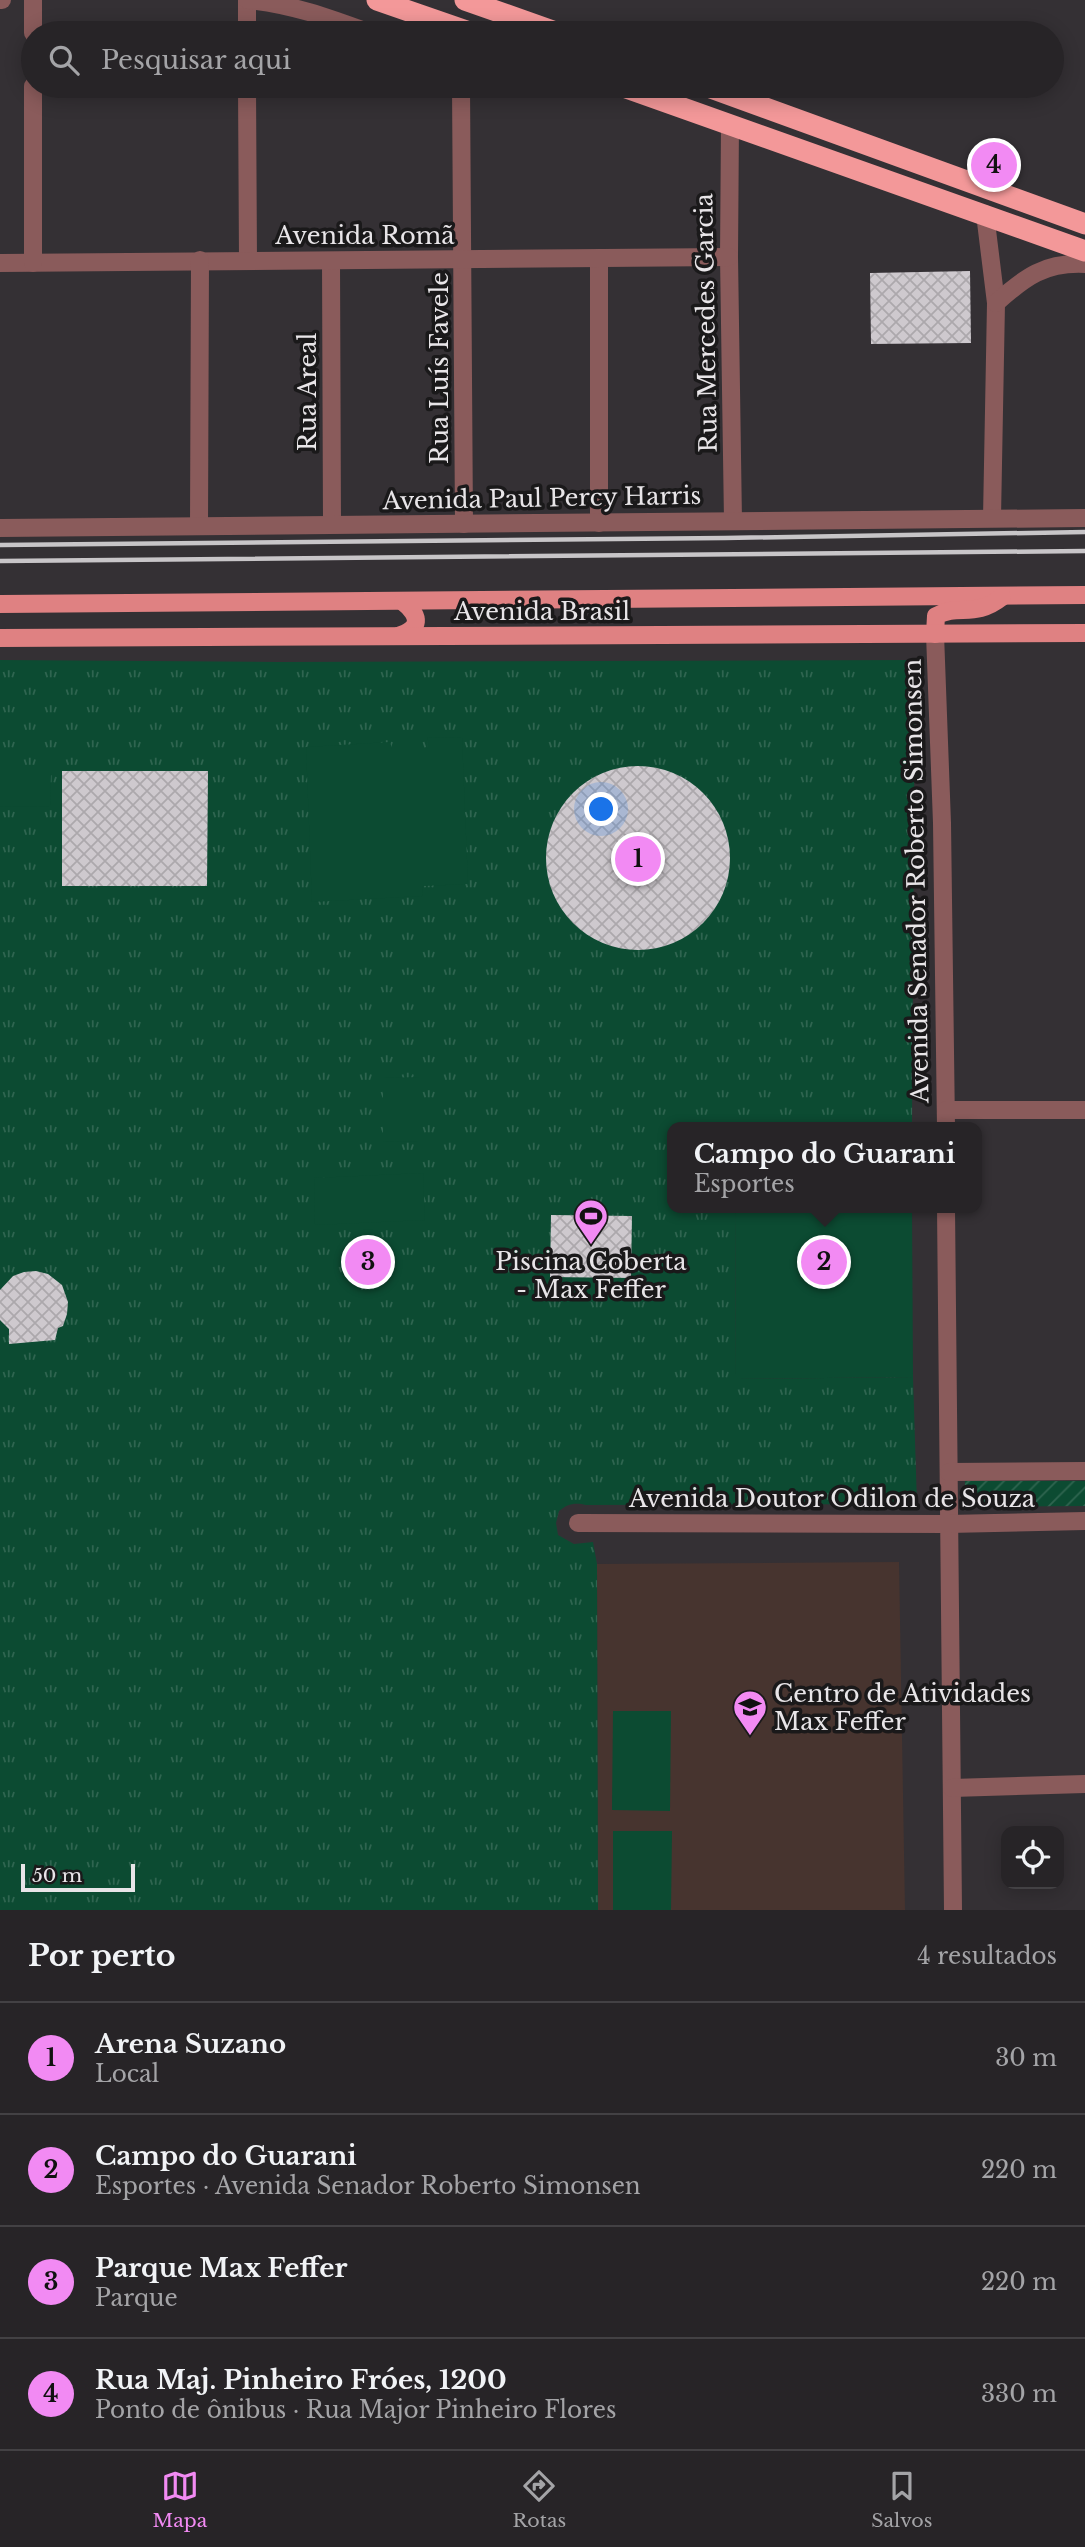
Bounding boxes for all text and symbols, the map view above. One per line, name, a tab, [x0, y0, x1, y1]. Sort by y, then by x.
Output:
search box	[21, 21, 1064, 98]
icon: search	[45, 41, 83, 79]
text: Pesquisar aqui	[101, 44, 291, 76]
pin: 4	[971, 139, 1017, 191]
street label: Rua Mercedes Garcia	[689, 192, 723, 453]
street label: Avenida Romã	[274, 221, 455, 250]
street label: Rua Luís Favele	[425, 272, 454, 464]
street label: Rua Areal	[293, 333, 322, 451]
street label: Avenida Paul Percy Harris	[381, 481, 702, 515]
street label: Avenida Brasil	[453, 597, 630, 626]
street label: Avenida Senador Roberto Simonsen	[898, 659, 934, 1104]
your location	[584, 792, 618, 826]
pin: 1	[615, 833, 661, 885]
popup	[667, 1122, 982, 1213]
text: Campo do Guarani	[694, 1138, 955, 1170]
text: Esportes	[694, 1170, 795, 1198]
sports icon: Piscina Coberta - Max Feffer	[572, 1197, 610, 1246]
pin: 3	[345, 1236, 391, 1288]
pin: 2	[801, 1236, 847, 1288]
place label: Piscina Coberta - Max Feffer	[495, 1247, 687, 1304]
street label: Avenida Doutor Odilon de Souza	[628, 1484, 1036, 1513]
place label: Centro de Atividades Max Feffer	[774, 1679, 1031, 1736]
school or university icon: Centro de Atividades Max Feffer	[731, 1688, 769, 1737]
map controls	[1001, 1826, 1064, 1889]
button: locate	[1001, 1826, 1064, 1889]
scale bar	[21, 1861, 135, 1893]
text: 50 m	[32, 1864, 82, 1887]
text: Por perto	[28, 1937, 176, 1974]
text: 4 resultados	[917, 1942, 1057, 1970]
text: Arena Suzano	[95, 2028, 286, 2060]
text: 1	[46, 2044, 56, 2072]
text: 30 m	[995, 2044, 1057, 2072]
text: Local	[95, 2060, 159, 2088]
text: Campo do Guarani	[95, 2140, 357, 2172]
text: 2	[44, 2156, 58, 2184]
text: 220 m	[981, 2156, 1057, 2184]
text: Esportes · Avenida Senador Roberto Simonsen	[95, 2172, 641, 2200]
text: Parque Max Feffer	[95, 2252, 347, 2284]
text: 3	[44, 2268, 58, 2296]
text: 220 m	[981, 2268, 1057, 2296]
text: Parque	[95, 2284, 178, 2312]
text: Rua Maj. Pinheiro Fróes, 1200	[95, 2364, 507, 2396]
text: 4	[43, 2380, 59, 2408]
text: 330 m	[981, 2380, 1057, 2408]
text: Ponto de ônibus · Rua Major Pinheiro Flores	[95, 2396, 616, 2424]
tab: Mapa	[153, 2467, 207, 2532]
tab: Rotas	[513, 2467, 566, 2532]
tab: Salvos	[871, 2467, 932, 2532]

